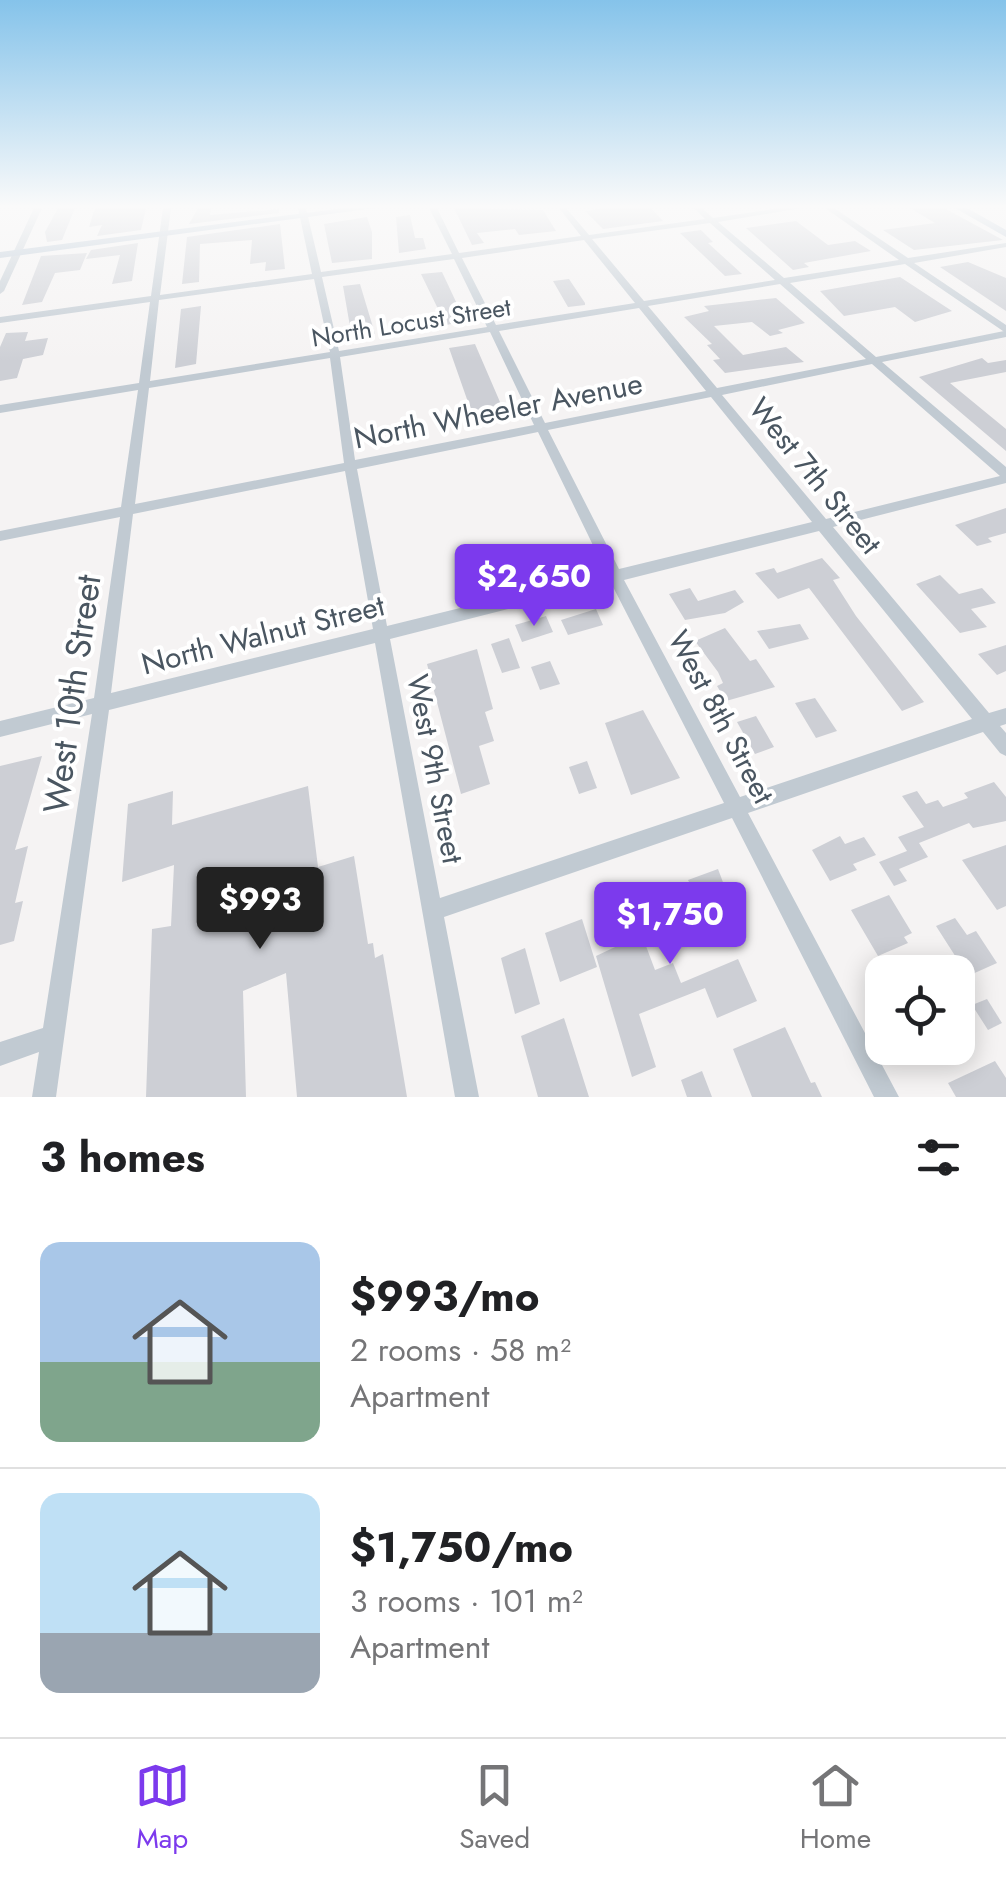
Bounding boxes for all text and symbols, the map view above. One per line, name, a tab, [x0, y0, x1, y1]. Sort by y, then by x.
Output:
street label: North Locust Street	[309, 288, 513, 356]
street label: North Wheeler Avenue	[350, 361, 646, 460]
street label: West 7th Street	[739, 388, 892, 564]
pin: $2,650	[453, 544, 615, 629]
text: $2,650	[477, 553, 591, 599]
street label: West 10th Street	[31, 571, 114, 817]
street label: North Walnut Street	[137, 583, 390, 686]
street label: West 8th Street	[658, 622, 786, 812]
street label: West 9th Street	[396, 671, 475, 868]
pin: $993	[201, 867, 319, 952]
text: $993	[219, 876, 301, 922]
pin: $1,750	[589, 882, 751, 967]
text: $1,750	[616, 891, 724, 937]
map controls	[865, 955, 975, 1065]
button: locate	[865, 955, 975, 1065]
text: 3 homes	[40, 1127, 205, 1188]
icon: filters	[911, 1130, 966, 1185]
text: $993/mo	[350, 1266, 540, 1327]
icon: home	[120, 1282, 240, 1402]
text: 2 rooms · 58 m²	[350, 1327, 571, 1373]
text: Apartment	[350, 1373, 489, 1419]
text: $1,750/mo	[350, 1517, 573, 1578]
icon: home	[120, 1533, 240, 1653]
text: 3 rooms · 101 m²	[350, 1578, 583, 1624]
text: Apartment	[350, 1624, 489, 1670]
tab: Map	[135, 1758, 190, 1859]
tab: Saved	[459, 1758, 530, 1859]
tab: Home	[800, 1758, 871, 1859]

